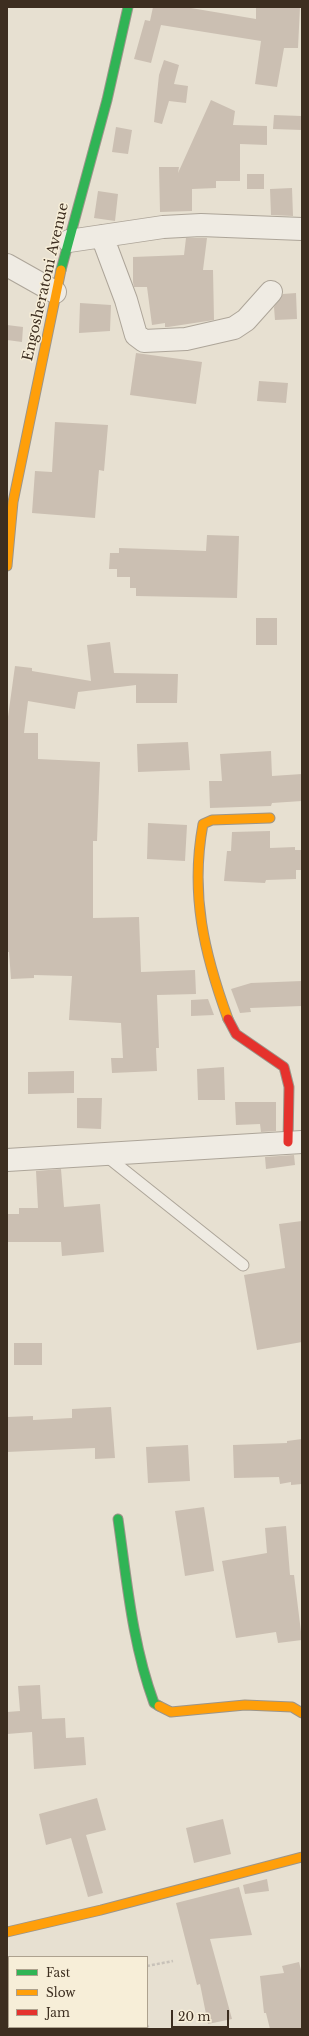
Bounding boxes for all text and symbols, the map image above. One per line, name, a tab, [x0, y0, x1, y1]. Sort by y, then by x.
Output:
street label: Engosheratoni Avenue	[20, 201, 72, 363]
legend	[8, 1956, 148, 2028]
text: Fast	[46, 1965, 70, 1980]
text: Slow	[46, 1985, 75, 2000]
scale bar	[173, 2002, 231, 2028]
text: Jam	[46, 2005, 70, 2020]
text: 20 m	[178, 2009, 210, 2024]

